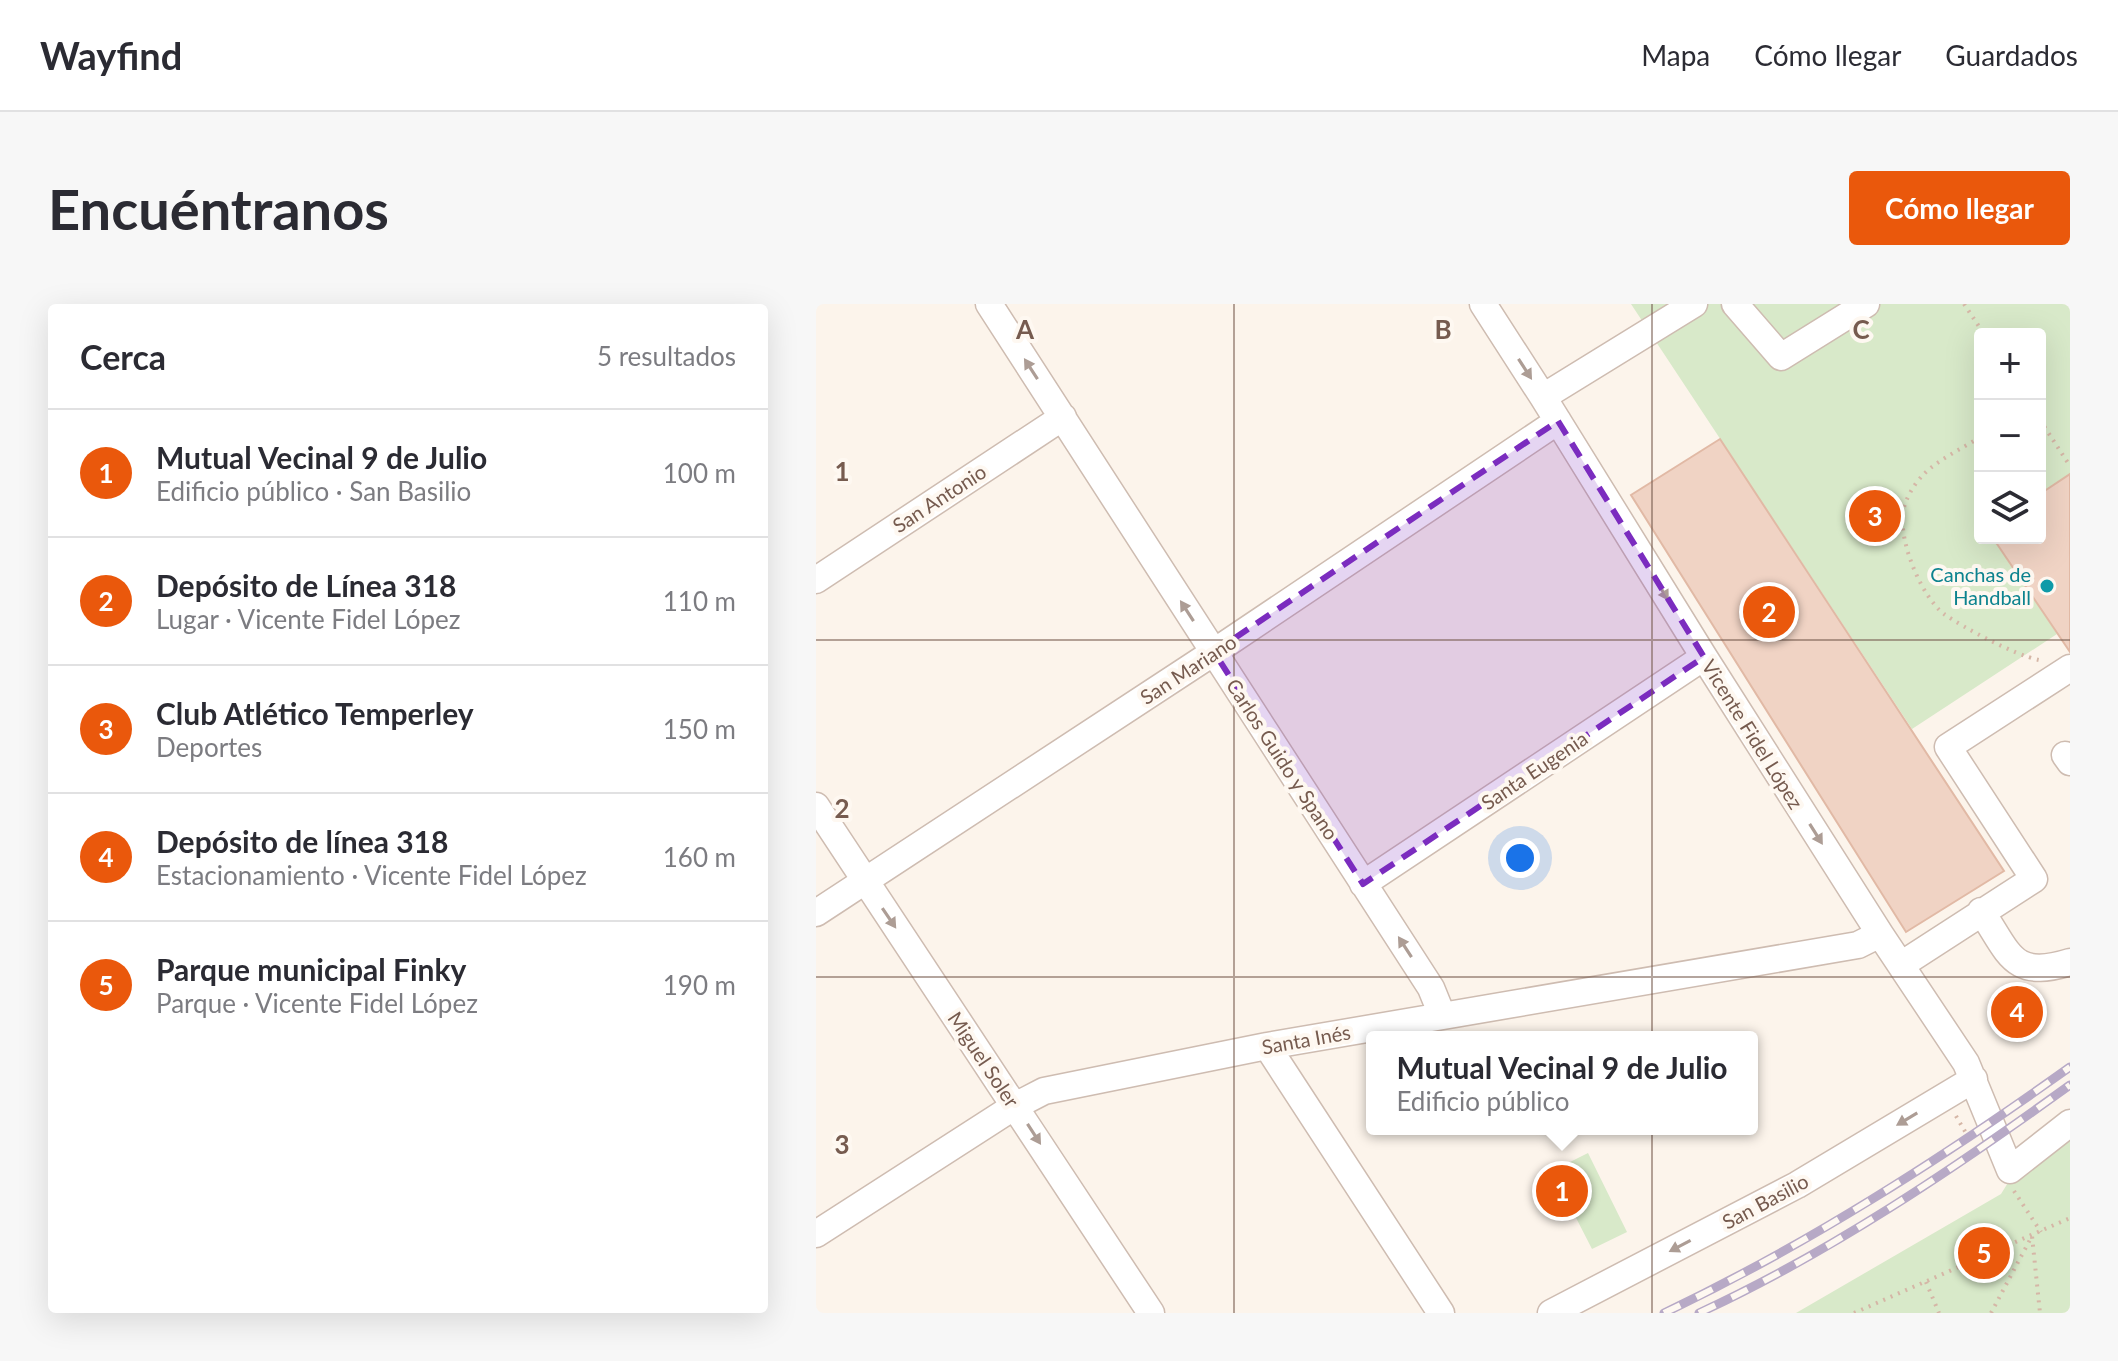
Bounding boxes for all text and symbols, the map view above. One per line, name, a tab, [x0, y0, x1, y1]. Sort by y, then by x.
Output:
text: Wayfind	[40, 32, 182, 78]
text: Mapa	[1641, 38, 1710, 72]
text: Cómo llegar	[1754, 38, 1901, 72]
text: Guardados	[1945, 38, 2078, 72]
button: Cómo llegar	[1849, 171, 2070, 245]
text: Encuéntranos	[48, 175, 389, 242]
text: A	[1015, 313, 1035, 345]
text: B	[1434, 313, 1452, 345]
text: C	[1852, 313, 1870, 345]
map controls	[1974, 328, 2046, 544]
button: +	[1974, 328, 2046, 400]
text: Cerca	[80, 336, 166, 377]
text: 5 resultados	[597, 340, 736, 372]
one-way arrow	[1025, 358, 1039, 380]
one-way arrow	[1518, 359, 1533, 380]
button: −	[1974, 400, 2046, 472]
text: Mutual Vecinal 9 de Julio	[156, 439, 487, 475]
text: 1	[834, 455, 850, 487]
text: 1	[98, 457, 114, 489]
text: 100 m	[663, 457, 736, 489]
street label: San Antonio	[888, 459, 990, 537]
button: layers	[1974, 472, 2046, 544]
text: Edificio público · San Basilio	[156, 475, 471, 507]
pin: 3	[1849, 486, 1901, 546]
place label: Canchas de Handball	[1930, 562, 2031, 609]
text: Depósito de Línea 318	[156, 567, 457, 603]
marker: Canchas de Handball	[2038, 577, 2056, 595]
one-way arrow	[1655, 579, 1669, 601]
pin: 2	[1743, 582, 1795, 642]
text: 2	[98, 585, 114, 617]
text: 110 m	[663, 585, 736, 617]
one-way arrow	[1181, 600, 1195, 622]
text: Lugar · Vicente Fidel López	[156, 603, 461, 635]
street label: San Mariano	[1135, 629, 1241, 709]
street label: Vicente Fidel López	[1697, 655, 1809, 813]
street label: Carlos Guido y Spano	[1222, 674, 1344, 844]
text: Club Atlético Temperley	[156, 695, 474, 731]
text: 3	[98, 713, 114, 745]
text: 150 m	[663, 713, 736, 745]
street label: Santa Eugenia	[1476, 726, 1592, 814]
text: Deportes	[156, 731, 262, 763]
text: 2	[834, 792, 850, 824]
text: Depósito de línea 318	[156, 823, 448, 859]
one-way arrow	[1809, 823, 1823, 845]
your location	[1500, 838, 1540, 878]
text: 4	[98, 841, 114, 873]
text: 160 m	[663, 841, 736, 873]
text: Estacionamiento · Vicente Fidel López	[156, 859, 587, 891]
one-way arrow	[881, 908, 896, 929]
one-way arrow	[1398, 936, 1412, 958]
text: Parque municipal Finky	[156, 951, 466, 987]
text: 5	[98, 969, 114, 1001]
text: 190 m	[663, 969, 736, 1001]
pin: 4	[1991, 982, 2043, 1042]
text: Parque · Vicente Fidel López	[156, 987, 478, 1019]
street label: Miguel Soler	[943, 1007, 1025, 1112]
street label: Santa Inés	[1260, 1019, 1352, 1059]
popup	[1366, 1031, 1758, 1135]
text: Mutual Vecinal 9 de Julio	[1396, 1049, 1728, 1085]
text: Edificio público	[1396, 1085, 1570, 1117]
one-way arrow	[1896, 1112, 1918, 1126]
one-way arrow	[1026, 1124, 1041, 1145]
text: 3	[834, 1128, 850, 1160]
pin: 1	[1536, 1161, 1588, 1221]
street label: San Basilio	[1718, 1168, 1812, 1234]
pin: 5	[1958, 1223, 2010, 1283]
one-way arrow	[1669, 1240, 1692, 1253]

